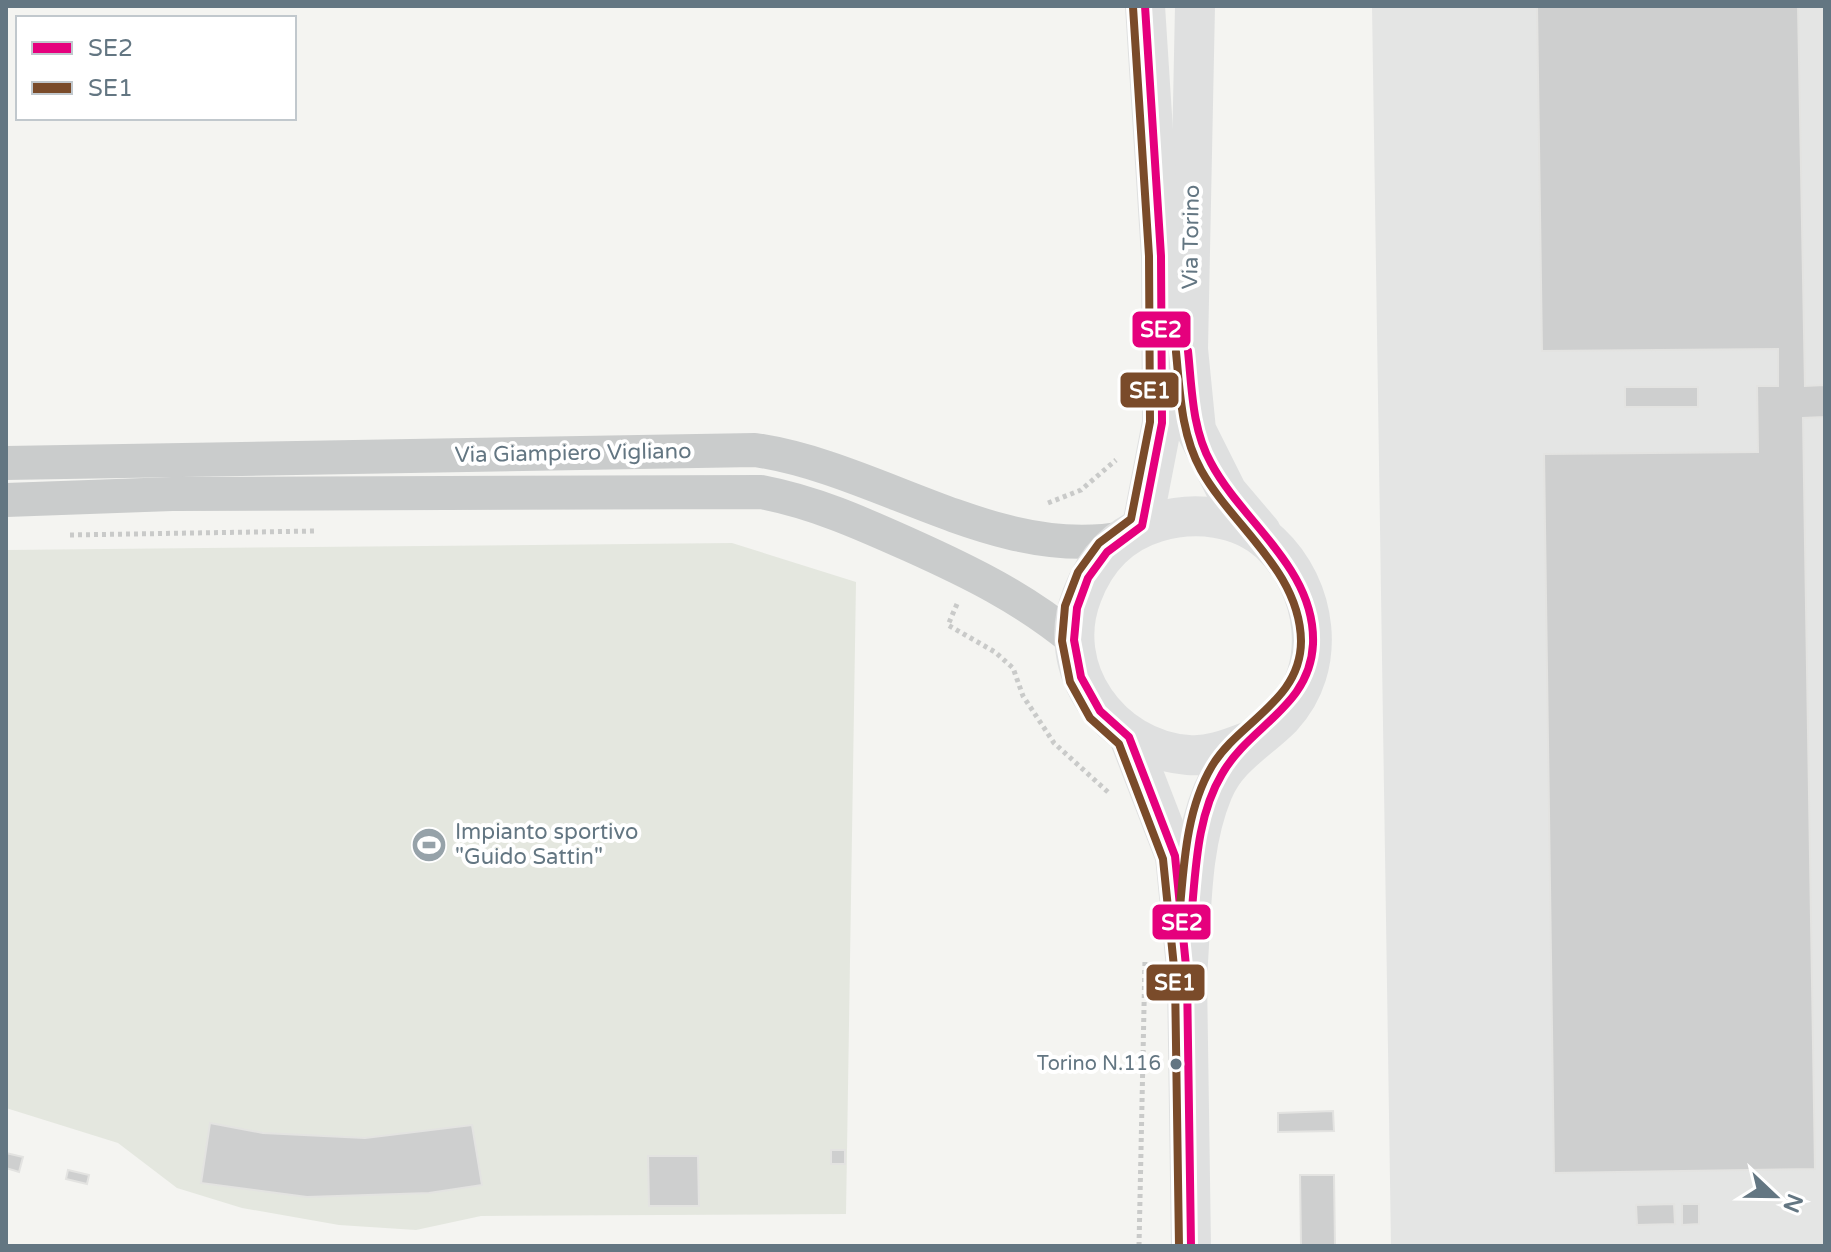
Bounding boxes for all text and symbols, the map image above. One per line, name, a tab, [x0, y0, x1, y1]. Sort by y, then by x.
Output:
legend	[16, 16, 296, 120]
text: SE2	[88, 34, 133, 63]
text: SE1	[88, 74, 133, 103]
street label: Via Torino	[1177, 184, 1205, 290]
line badge: SE2	[1131, 310, 1192, 349]
text: SE2	[1140, 317, 1182, 343]
line badge: SE1	[1119, 371, 1180, 409]
text: SE1	[1129, 378, 1171, 404]
street label: Via Giampiero Vigliano	[454, 438, 692, 468]
place label: Impianto sportivo "Guido Sattin"	[455, 819, 638, 870]
sports icon: Impianto sportivo "Guido Sattin"	[410, 826, 448, 864]
line badge: SE2	[1151, 903, 1212, 941]
text: SE2	[1161, 910, 1203, 936]
line badge: SE1	[1145, 963, 1206, 1002]
text: SE1	[1154, 970, 1196, 996]
place label: Torino N.116	[1037, 1052, 1161, 1076]
marker: Torino N.116	[1168, 1056, 1184, 1072]
north arrow	[1735, 1156, 1815, 1236]
text: N	[1777, 1190, 1808, 1216]

